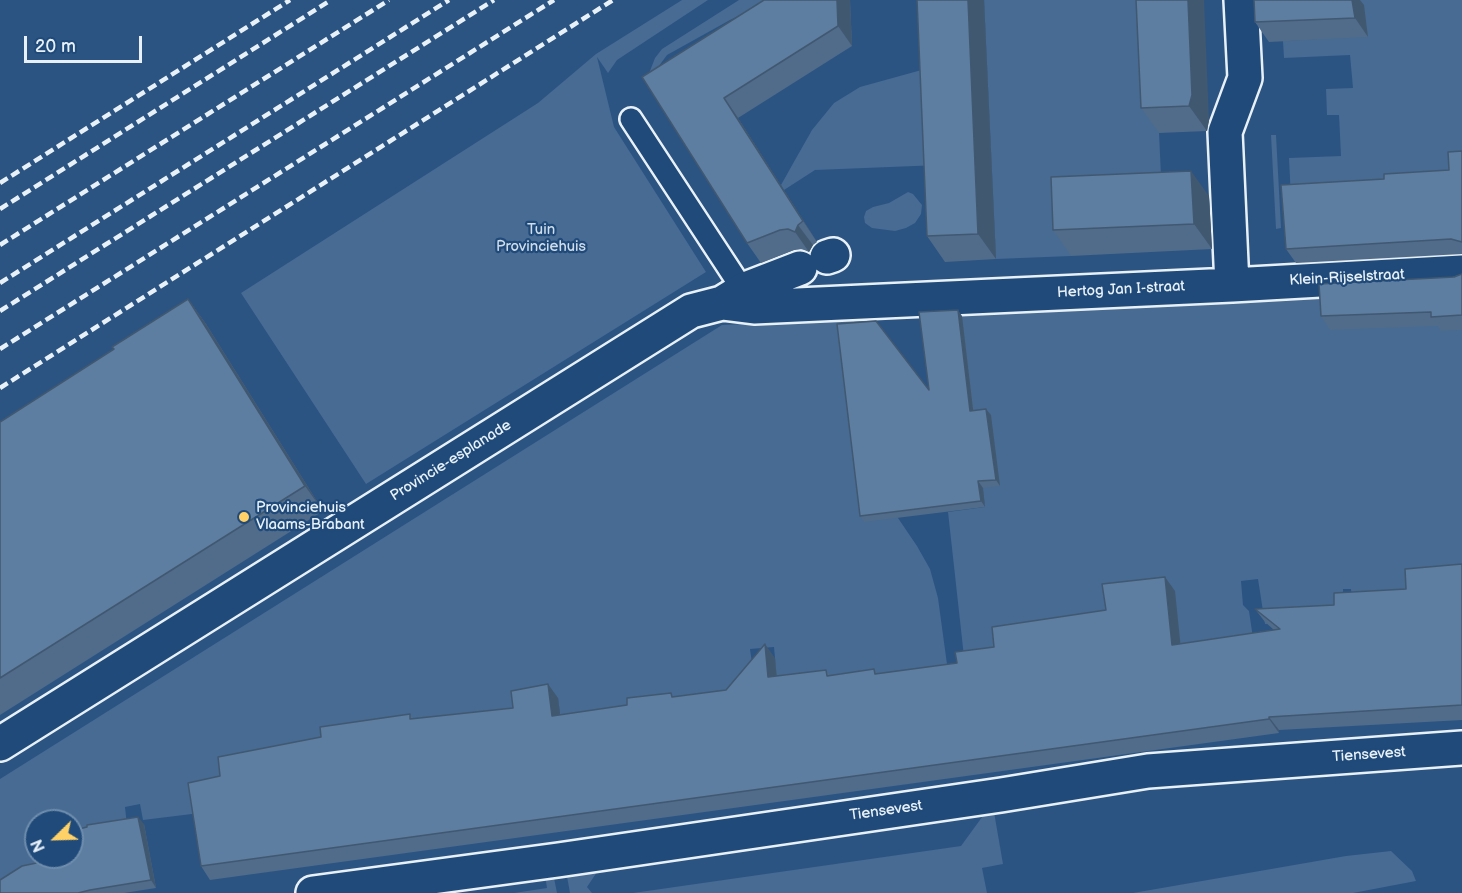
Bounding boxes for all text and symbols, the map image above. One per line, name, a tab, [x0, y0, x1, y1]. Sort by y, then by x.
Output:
scale bar	[27, 24, 146, 62]
text: 20 m	[35, 36, 76, 57]
park label: Tuin Provinciehuis	[496, 221, 586, 256]
street label: Klein-Rijselstraat	[1289, 266, 1405, 290]
street label: Hertog Jan I-straat	[1057, 278, 1185, 302]
street label: Provincie-esplanade	[387, 416, 515, 506]
place label: Provinciehuis Vlaams-Brabant	[256, 499, 365, 534]
marker: Provinciehuis Vlaams-Brabant	[237, 510, 251, 524]
street label: Tiensevest	[1332, 743, 1406, 767]
street label: Tiensevest	[848, 797, 924, 825]
north arrow	[24, 809, 84, 869]
text: N	[28, 836, 50, 855]

